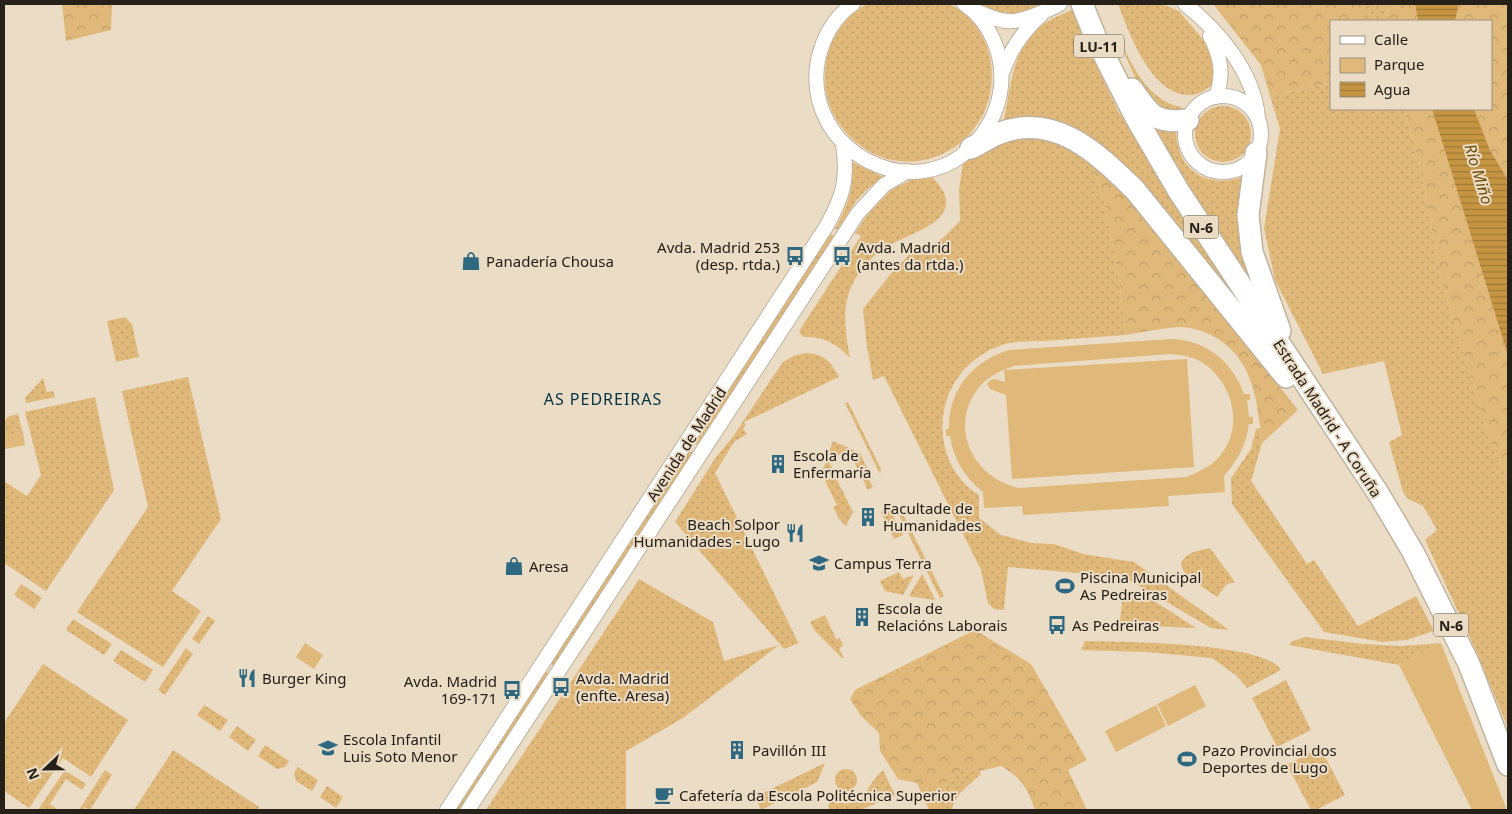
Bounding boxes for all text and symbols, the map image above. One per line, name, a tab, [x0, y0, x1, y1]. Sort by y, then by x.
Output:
legend	[1330, 20, 1492, 110]
text: Calle	[1374, 29, 1408, 49]
road number: LU-11	[1074, 34, 1124, 58]
text: Parque	[1374, 54, 1424, 74]
text: Agua	[1374, 79, 1411, 99]
water label: Río Miño	[1459, 141, 1499, 207]
road number: N-6	[1184, 216, 1218, 238]
place label: Avda. Madrid 253 (desp. rtda.)	[657, 237, 780, 274]
place label: Avda. Madrid (antes da rtda.)	[857, 237, 963, 274]
bus stop icon: Avda. Madrid 253 (desp. rtda.)	[784, 245, 806, 267]
bus stop icon: Avda. Madrid (antes da rtda.)	[831, 245, 853, 267]
shop icon: Panadería Chousa	[460, 250, 482, 272]
place label: Panadería Chousa	[486, 251, 614, 271]
street label: Estrada Madrid - A Coruña	[1269, 335, 1387, 501]
street label: Avenida de Madrid	[642, 383, 730, 505]
district label: AS PEDREIRAS	[544, 388, 662, 410]
place label: Escola de Enfermaría	[793, 445, 871, 482]
building icon: Escola de Enfermaría	[767, 453, 789, 475]
place label: Facultade de Humanidades	[883, 498, 981, 535]
building icon: Facultade de Humanidades	[857, 506, 879, 528]
place label: Beach Solpor Humanidades - Lugo	[633, 514, 780, 551]
restaurant icon: Beach Solpor Humanidades - Lugo	[784, 522, 806, 544]
school or university icon: Campus Terra	[808, 552, 830, 574]
place label: Campus Terra	[834, 553, 932, 573]
shop icon: Aresa	[503, 555, 525, 577]
place label: Aresa	[529, 556, 569, 576]
place label: Piscina Municipal As Pedreiras	[1080, 567, 1201, 604]
sports icon: Piscina Municipal As Pedreiras	[1054, 575, 1076, 597]
place label: Escola de Relacións Laborais	[877, 598, 1008, 635]
building icon: Escola de Relacións Laborais	[851, 606, 873, 628]
bus stop icon: As Pedreiras	[1046, 614, 1068, 636]
road number: N-6	[1434, 614, 1468, 636]
place label: As Pedreiras	[1072, 615, 1159, 635]
restaurant icon: Burger King	[236, 667, 258, 689]
place label: Burger King	[262, 668, 347, 688]
place label: Avda. Madrid (enfte. Aresa)	[576, 668, 669, 705]
place label: Avda. Madrid 169-171	[404, 671, 497, 708]
bus stop icon: Avda. Madrid (enfte. Aresa)	[550, 676, 572, 698]
bus stop icon: Avda. Madrid 169-171	[501, 679, 523, 701]
place label: Escola Infantil Luis Soto Menor	[343, 729, 457, 766]
school or university icon: Escola Infantil Luis Soto Menor	[317, 737, 339, 759]
building icon: Pavillón III	[726, 739, 748, 761]
place label: Pavillón III	[752, 740, 826, 760]
place label: Pazo Provincial dos Deportes de Lugo	[1202, 740, 1337, 777]
north arrow	[20, 744, 70, 794]
sports icon: Pazo Provincial dos Deportes de Lugo	[1176, 748, 1198, 770]
text: N	[22, 765, 43, 783]
cafe icon: Cafetería da Escola Politécnica Superior	[653, 784, 675, 806]
place label: Cafetería da Escola Politécnica Superior	[679, 785, 956, 805]

